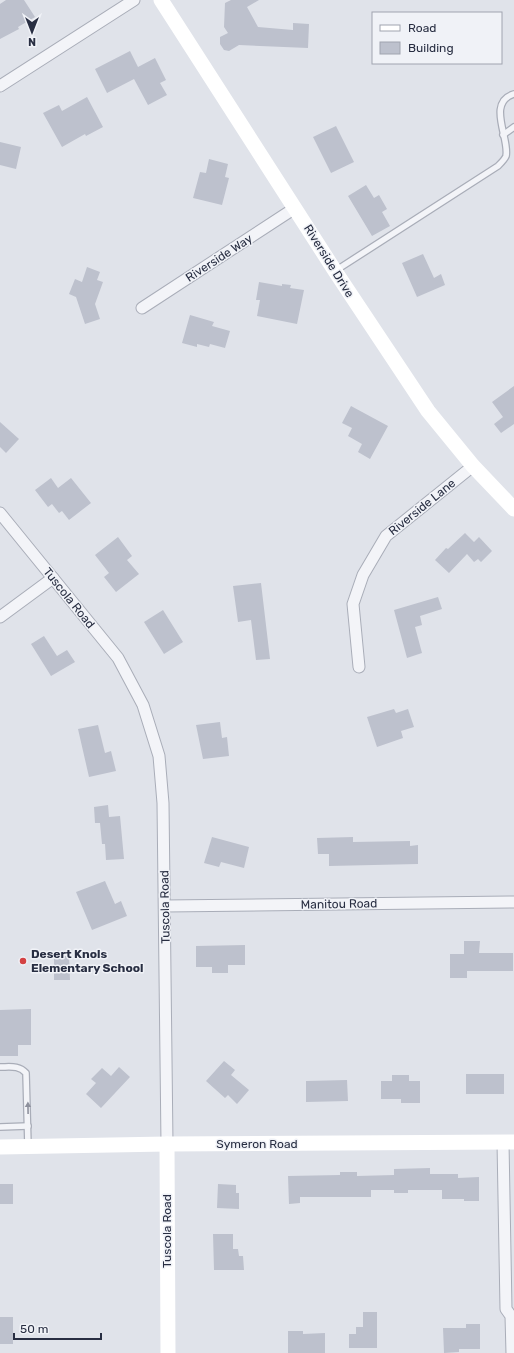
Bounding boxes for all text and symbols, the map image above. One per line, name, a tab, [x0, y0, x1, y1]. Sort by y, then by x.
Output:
north arrow	[12, 12, 52, 52]
legend	[372, 12, 502, 64]
text: Road	[408, 21, 436, 35]
text: N	[28, 35, 36, 48]
text: Building	[408, 41, 454, 55]
street label: Riverside Drive	[301, 222, 357, 300]
street label: Riverside Way	[183, 231, 255, 285]
street label: Riverside Lane	[386, 476, 458, 538]
street label: Tuscola Road	[40, 565, 98, 631]
street label: Tuscola Road	[157, 870, 173, 944]
street label: Manitou Road	[301, 896, 377, 912]
place label: Desert Knols Elementary School	[31, 947, 143, 975]
marker: Desert Knols Elementary School	[18, 956, 28, 966]
one-way arrow	[24, 1102, 31, 1114]
street label: Symeron Road	[216, 1137, 298, 1151]
street label: Tuscola Road	[160, 1194, 174, 1268]
scale bar	[14, 1315, 101, 1341]
text: 50 m	[20, 1322, 48, 1336]

